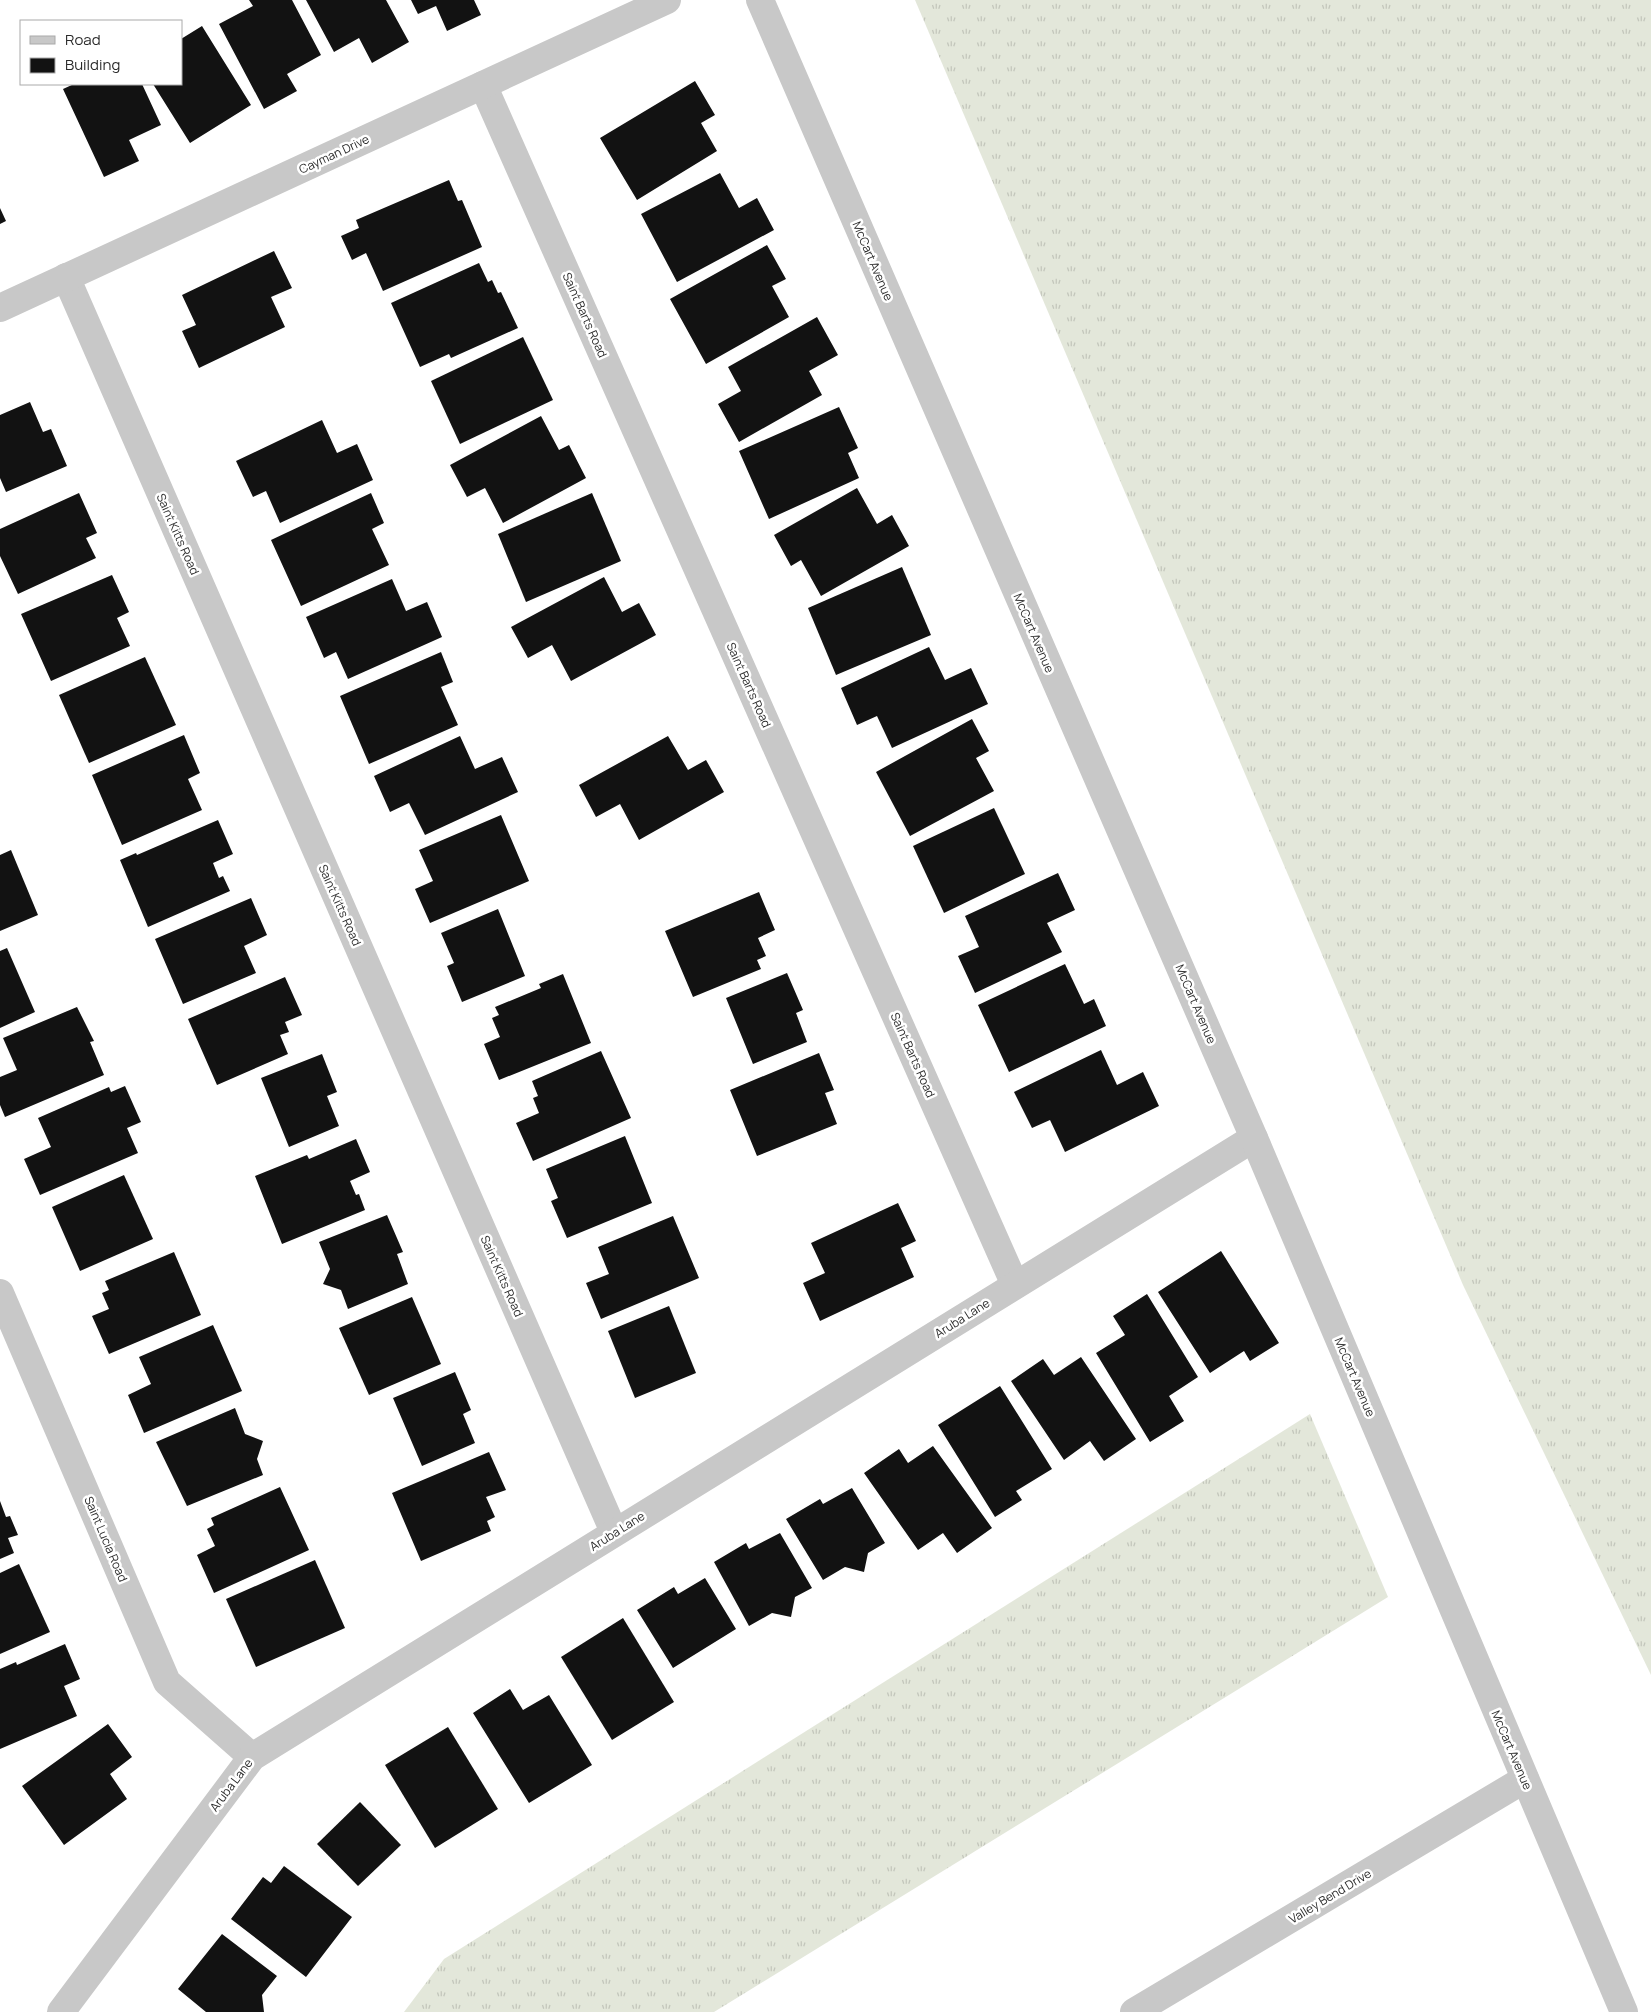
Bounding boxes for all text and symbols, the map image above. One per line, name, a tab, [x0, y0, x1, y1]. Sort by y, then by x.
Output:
legend	[20, 20, 182, 85]
text: Road	[65, 29, 101, 50]
text: Building	[65, 54, 120, 75]
street label: Cayman Drive	[296, 130, 372, 178]
street label: McCart Avenue	[849, 219, 897, 303]
street label: Saint Barts Road	[559, 270, 611, 360]
street label: Saint Kitts Road	[153, 491, 203, 577]
street label: McCart Avenue	[1010, 591, 1058, 675]
street label: Saint Barts Road	[723, 640, 775, 730]
street label: Saint Kitts Road	[315, 862, 365, 948]
street label: McCart Avenue	[1172, 962, 1220, 1046]
street label: Saint Barts Road	[887, 1010, 939, 1100]
street label: Saint Kitts Road	[477, 1233, 527, 1319]
street label: Aruba Lane	[931, 1294, 993, 1342]
street label: McCart Avenue	[1331, 1335, 1379, 1419]
street label: Saint Lucia Road	[80, 1494, 132, 1584]
street label: Aruba Lane	[586, 1507, 648, 1555]
street label: McCart Avenue	[1488, 1708, 1536, 1792]
street label: Aruba Lane	[206, 1755, 256, 1815]
street label: Valley Bend Drive	[1286, 1865, 1374, 1927]

